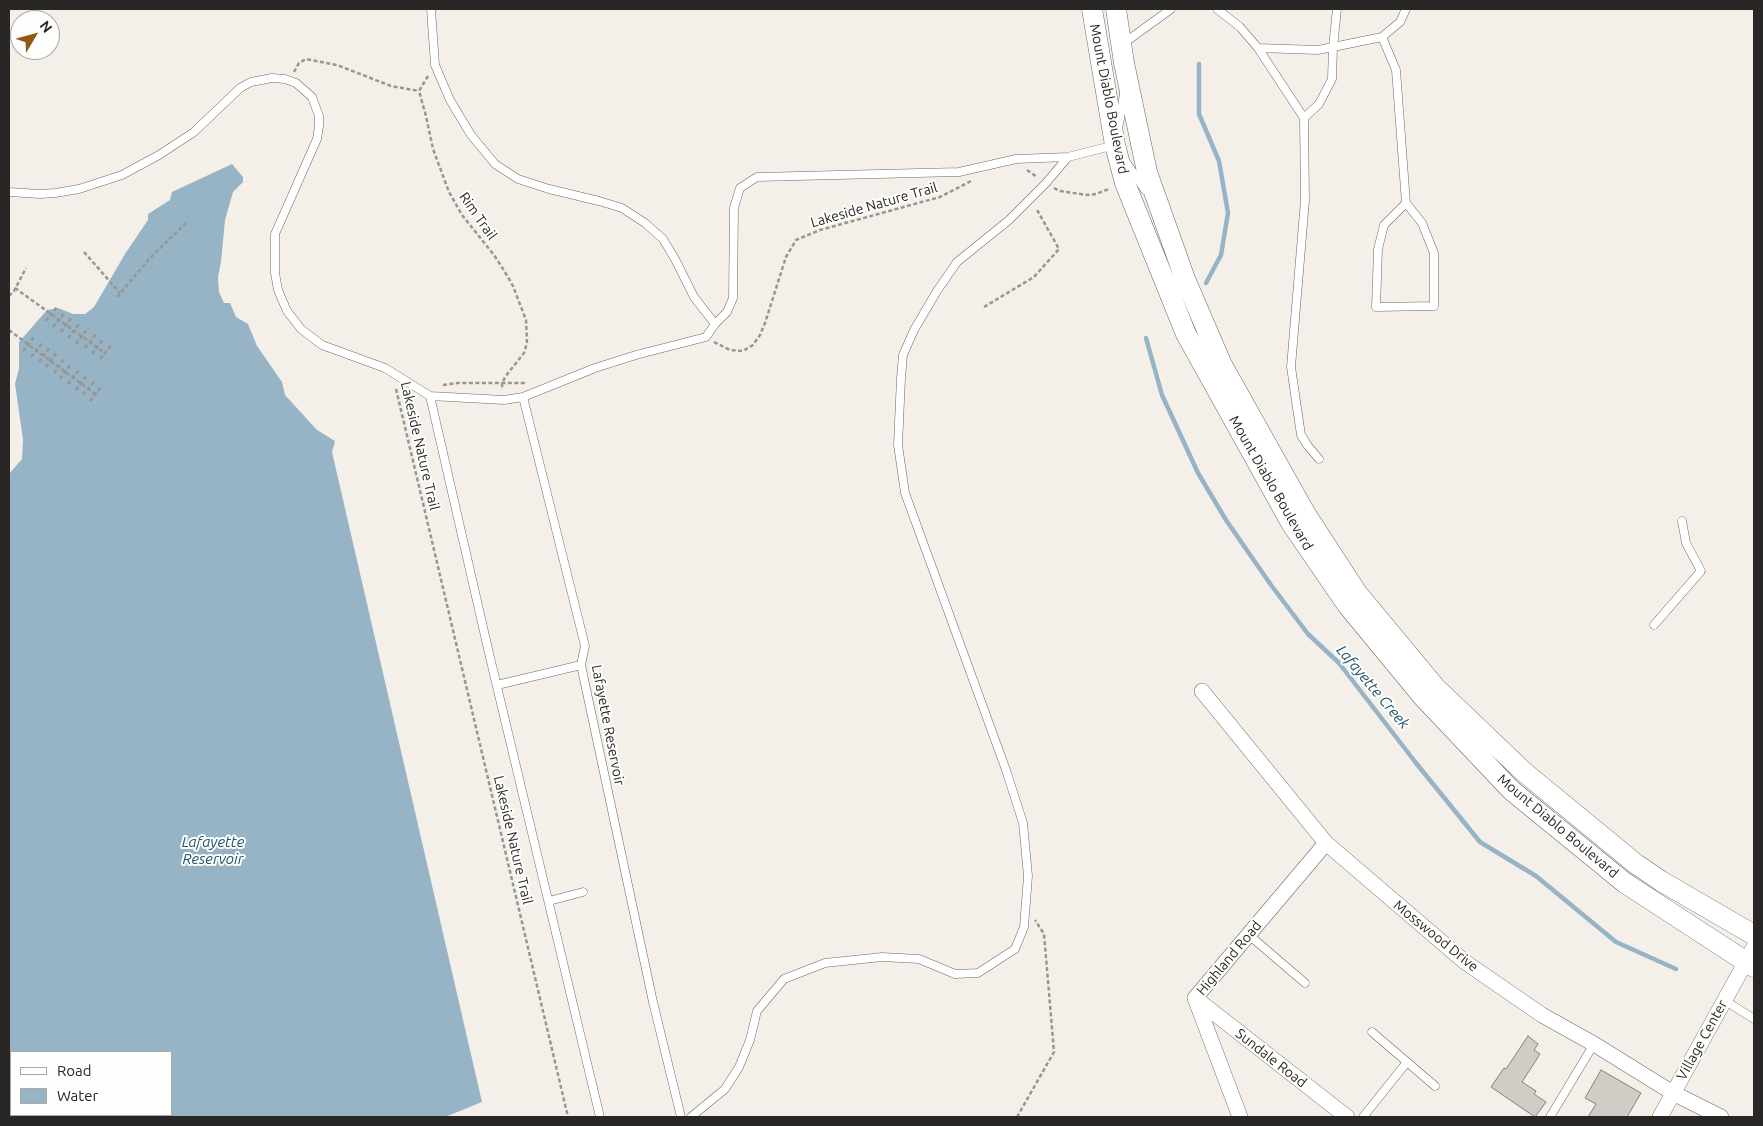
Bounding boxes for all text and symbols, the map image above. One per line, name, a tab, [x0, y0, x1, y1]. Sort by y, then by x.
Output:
north arrow	[10, 10, 60, 60]
text: N	[37, 18, 56, 36]
street label: Mount Diablo Boulevard	[1086, 22, 1132, 176]
street label: Lakeside Nature Trail	[809, 179, 939, 231]
street label: Rim Trail	[456, 189, 500, 243]
street label: Lakeside Nature Trail	[397, 380, 443, 512]
street label: Mount Diablo Boulevard	[1226, 413, 1316, 553]
water label: Lafayette Creek	[1333, 641, 1413, 733]
street label: Lafayette Reservoir	[588, 663, 628, 787]
street label: Mount Diablo Boulevard	[1494, 770, 1622, 882]
street label: Lakeside Nature Trail	[490, 774, 536, 906]
water label: Lafayette Reservoir	[182, 833, 244, 868]
street label: Mosswood Drive	[1390, 897, 1482, 975]
street label: Highland Road	[1193, 917, 1265, 999]
street label: Village Center	[1673, 997, 1731, 1083]
street label: Sundale Road	[1232, 1025, 1310, 1091]
legend	[10, 1051, 172, 1116]
text: Road	[57, 1062, 92, 1079]
text: Water	[57, 1087, 98, 1104]

